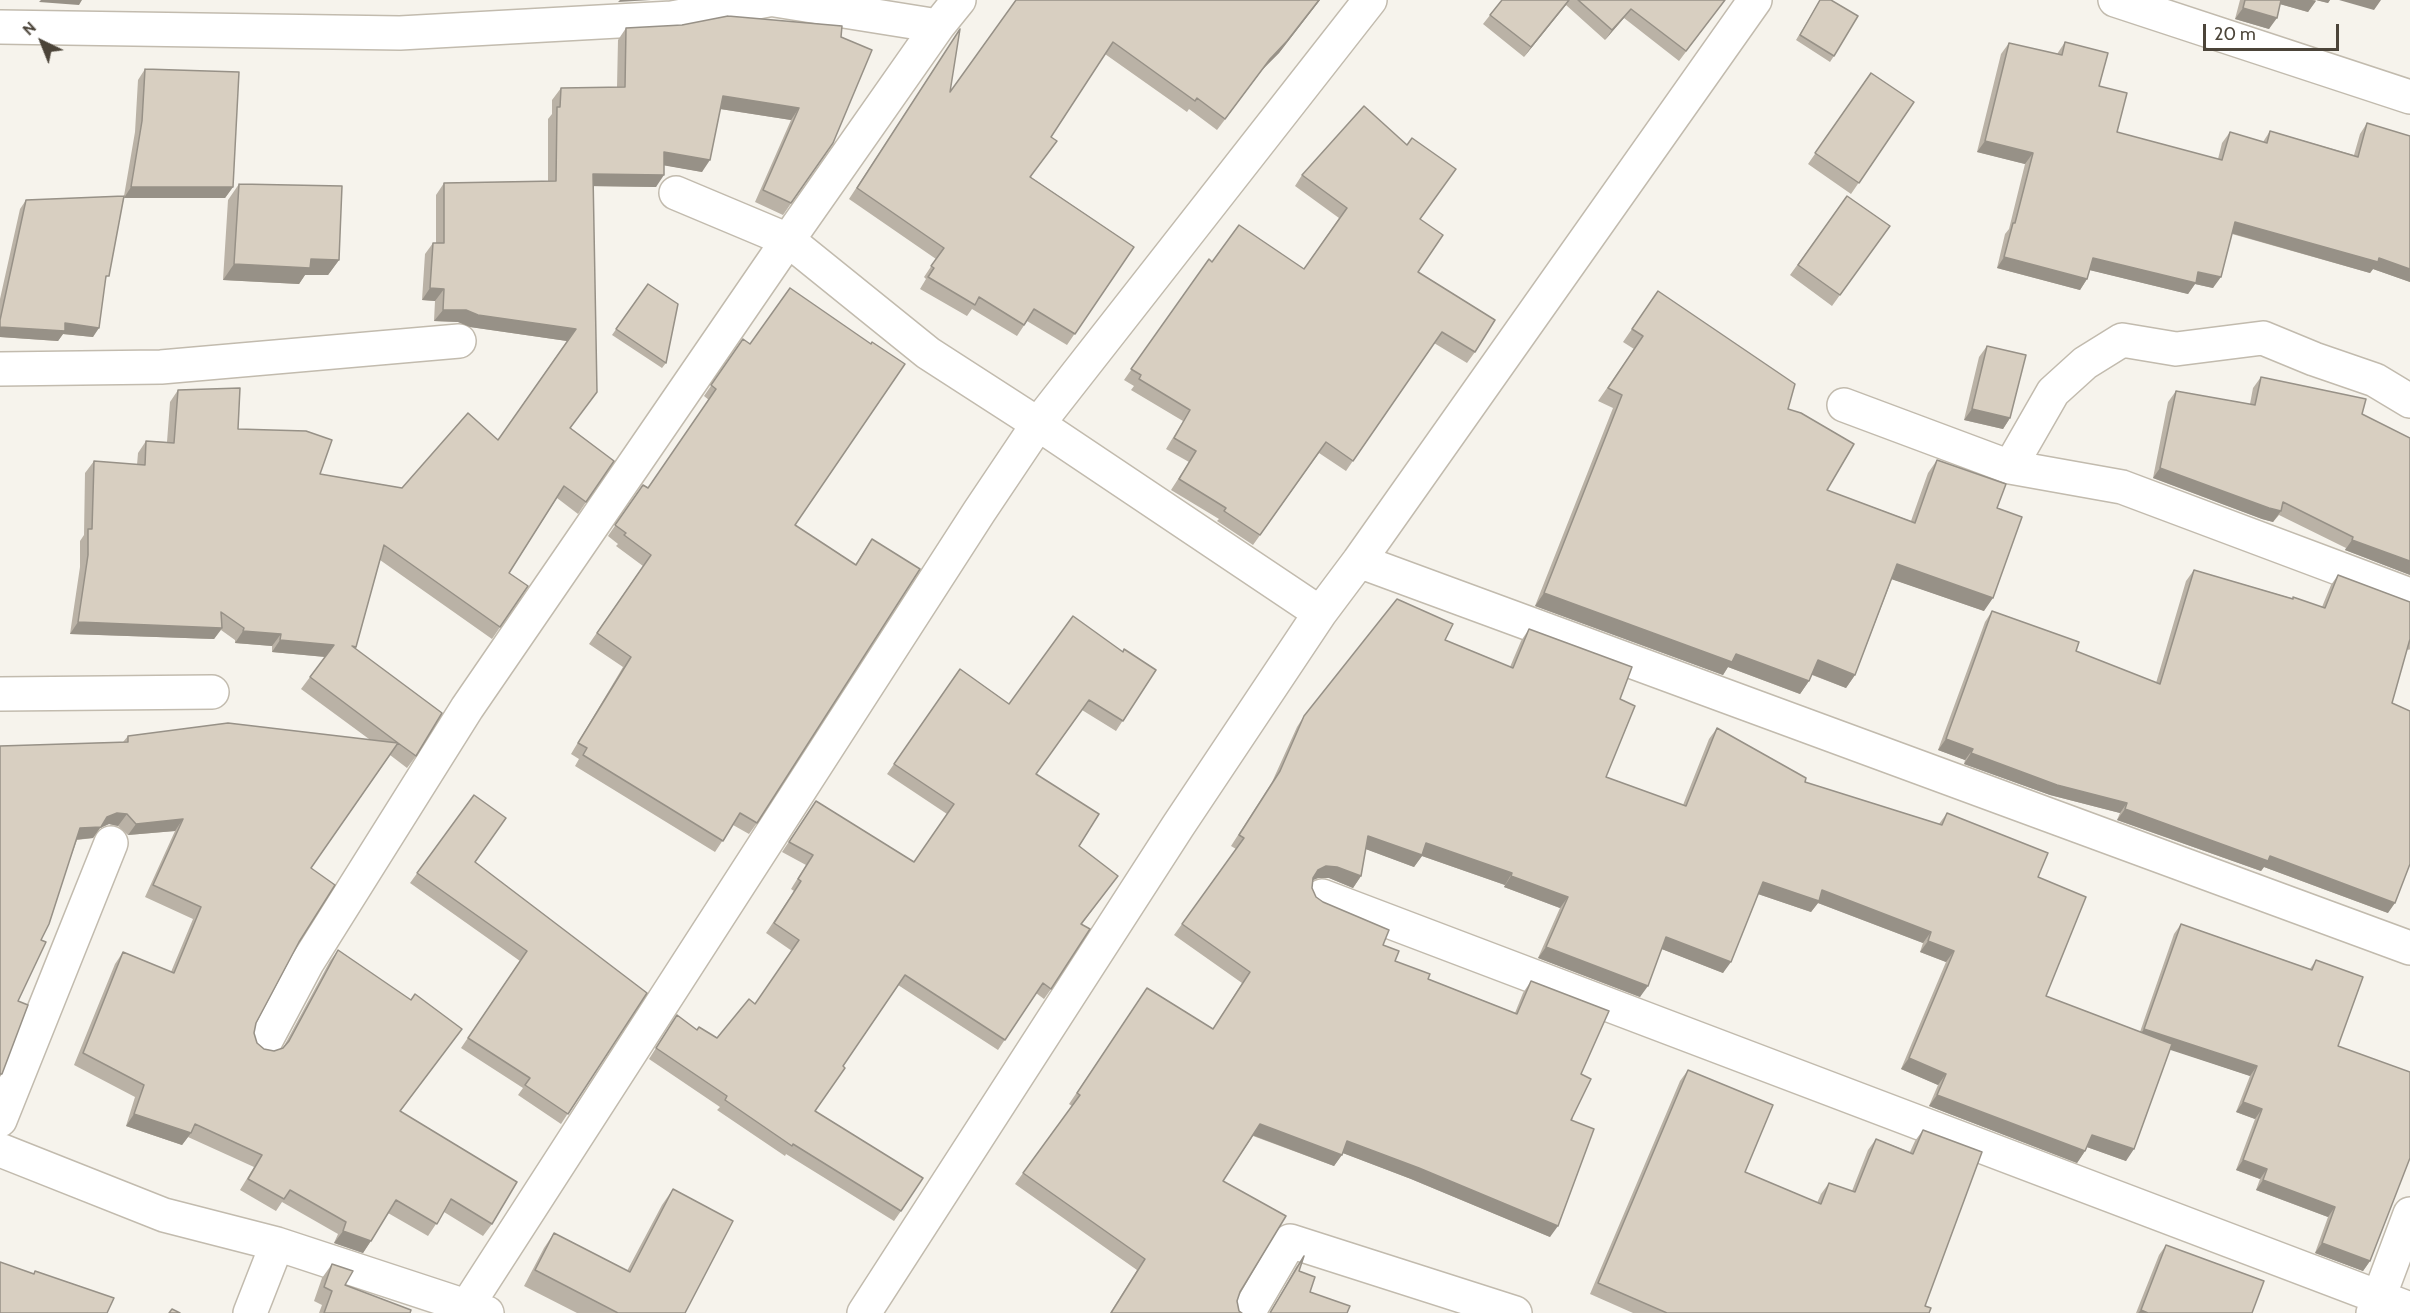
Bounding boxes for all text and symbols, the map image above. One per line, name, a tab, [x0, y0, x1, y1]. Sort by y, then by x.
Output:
north arrow	[12, 12, 72, 72]
scale bar	[2206, 12, 2342, 50]
text: N	[19, 18, 40, 39]
text: 20 m	[2214, 23, 2256, 45]

